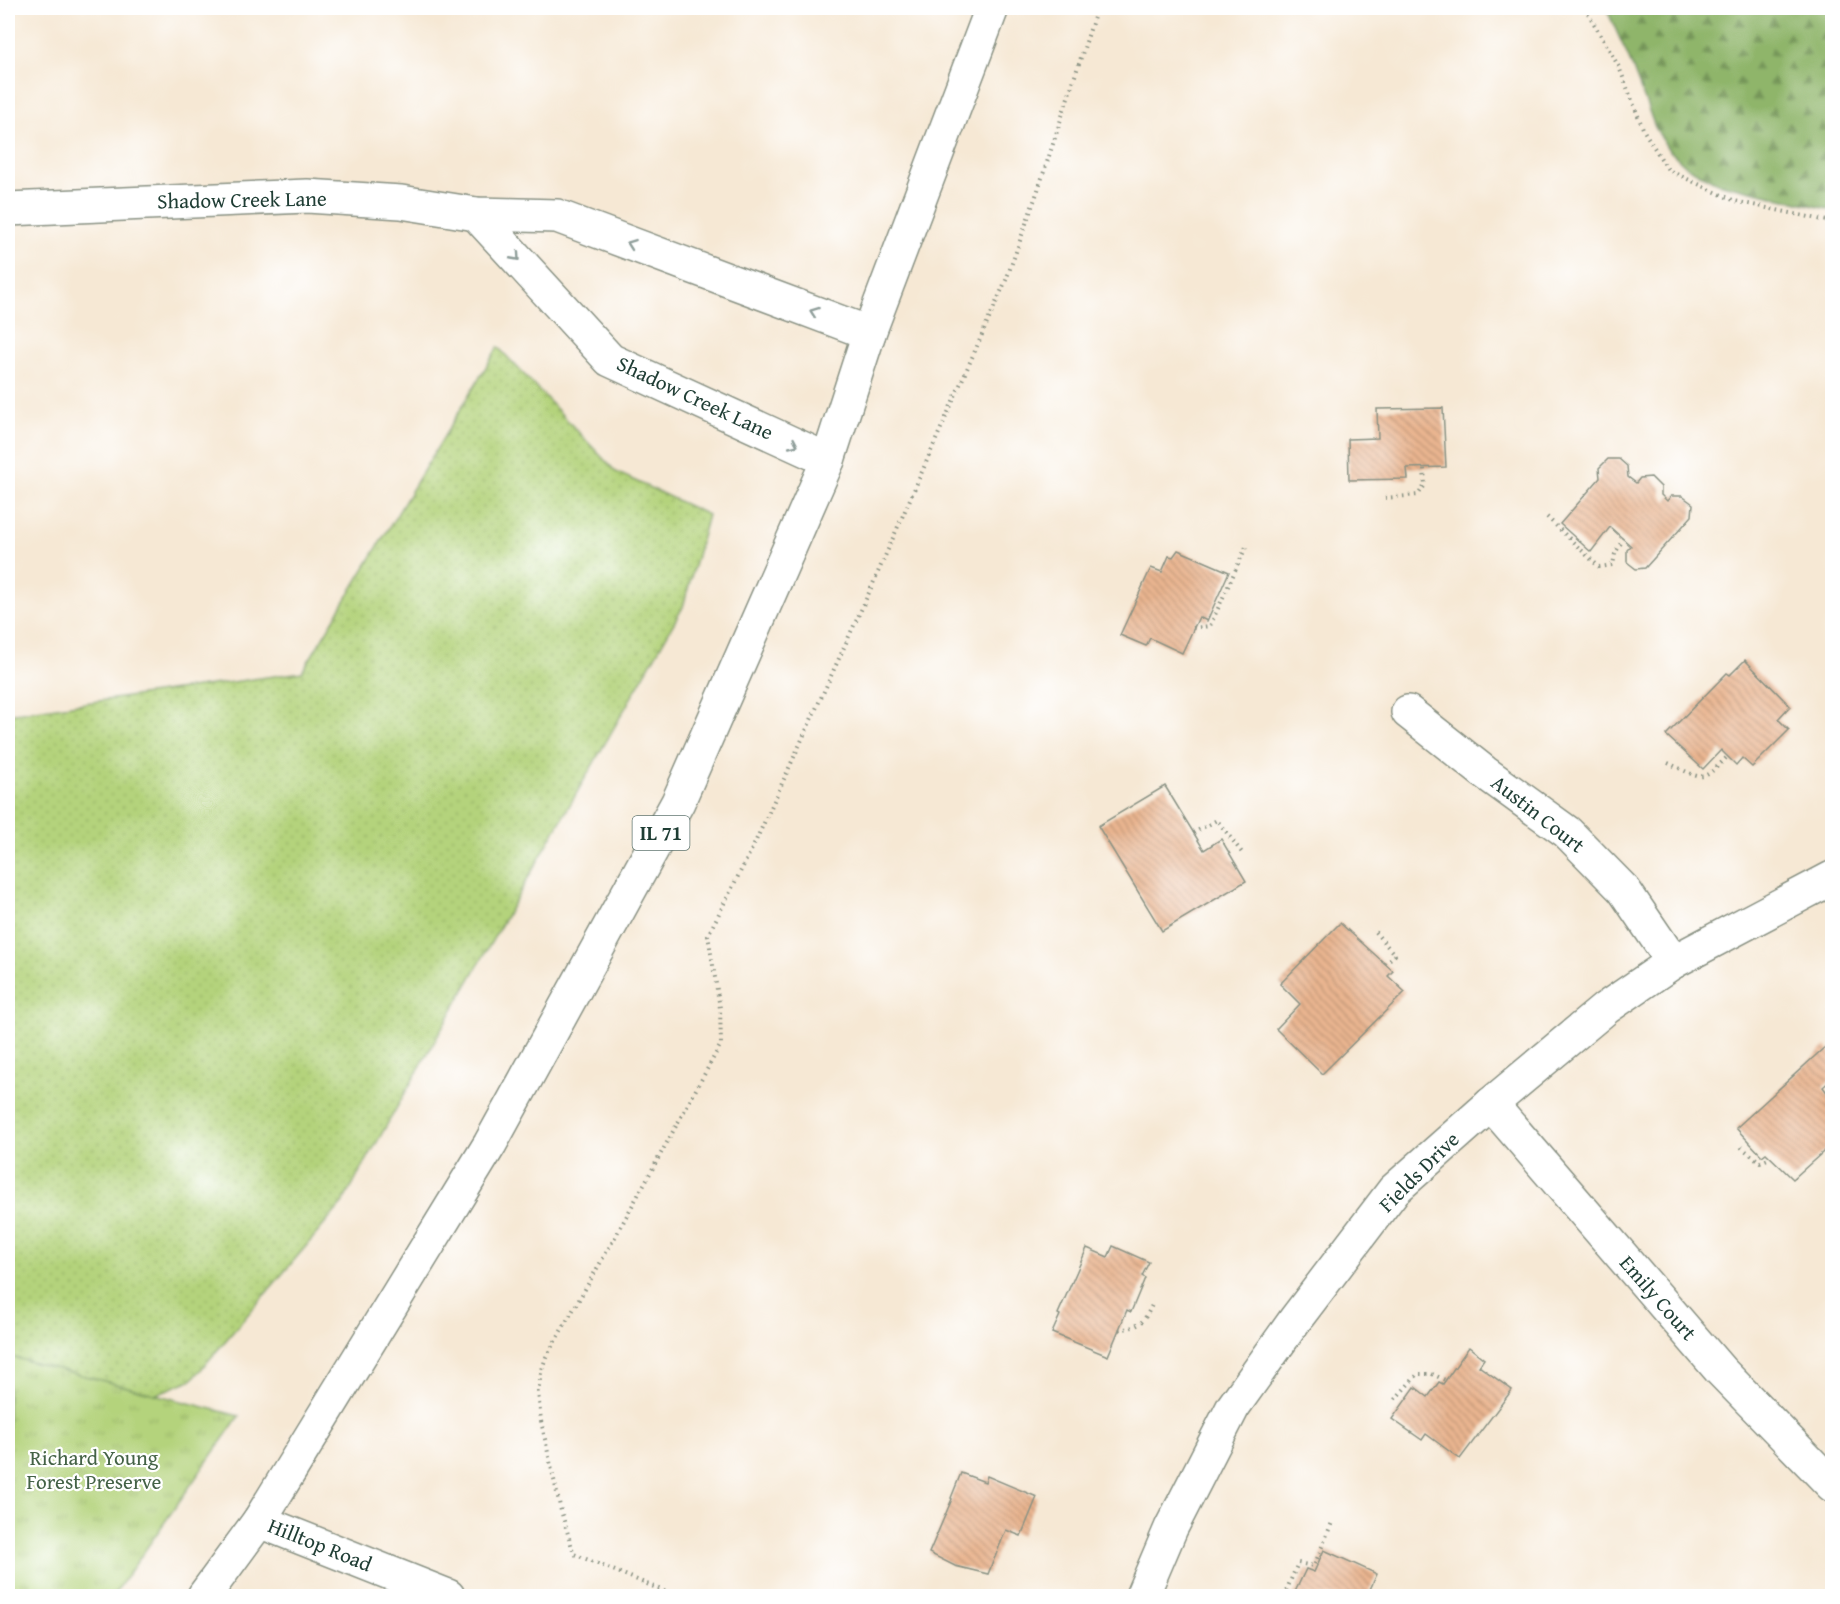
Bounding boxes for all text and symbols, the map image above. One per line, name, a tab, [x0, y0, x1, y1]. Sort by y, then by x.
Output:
street label: Shadow Creek Lane	[157, 183, 327, 216]
one-way arrow	[626, 239, 637, 251]
one-way arrow	[509, 250, 520, 261]
one-way arrow	[809, 307, 820, 319]
street label: Shadow Creek Lane	[612, 348, 779, 448]
one-way arrow	[787, 437, 798, 449]
street label: Austin Court	[1485, 767, 1592, 861]
road number: IL 71	[632, 816, 690, 850]
street label: Fields Drive	[1371, 1124, 1466, 1219]
street label: Emily Court	[1612, 1248, 1705, 1348]
park label: Richard Young Forest Preserve	[27, 1442, 162, 1497]
street label: Hilltop Road	[264, 1510, 378, 1580]

